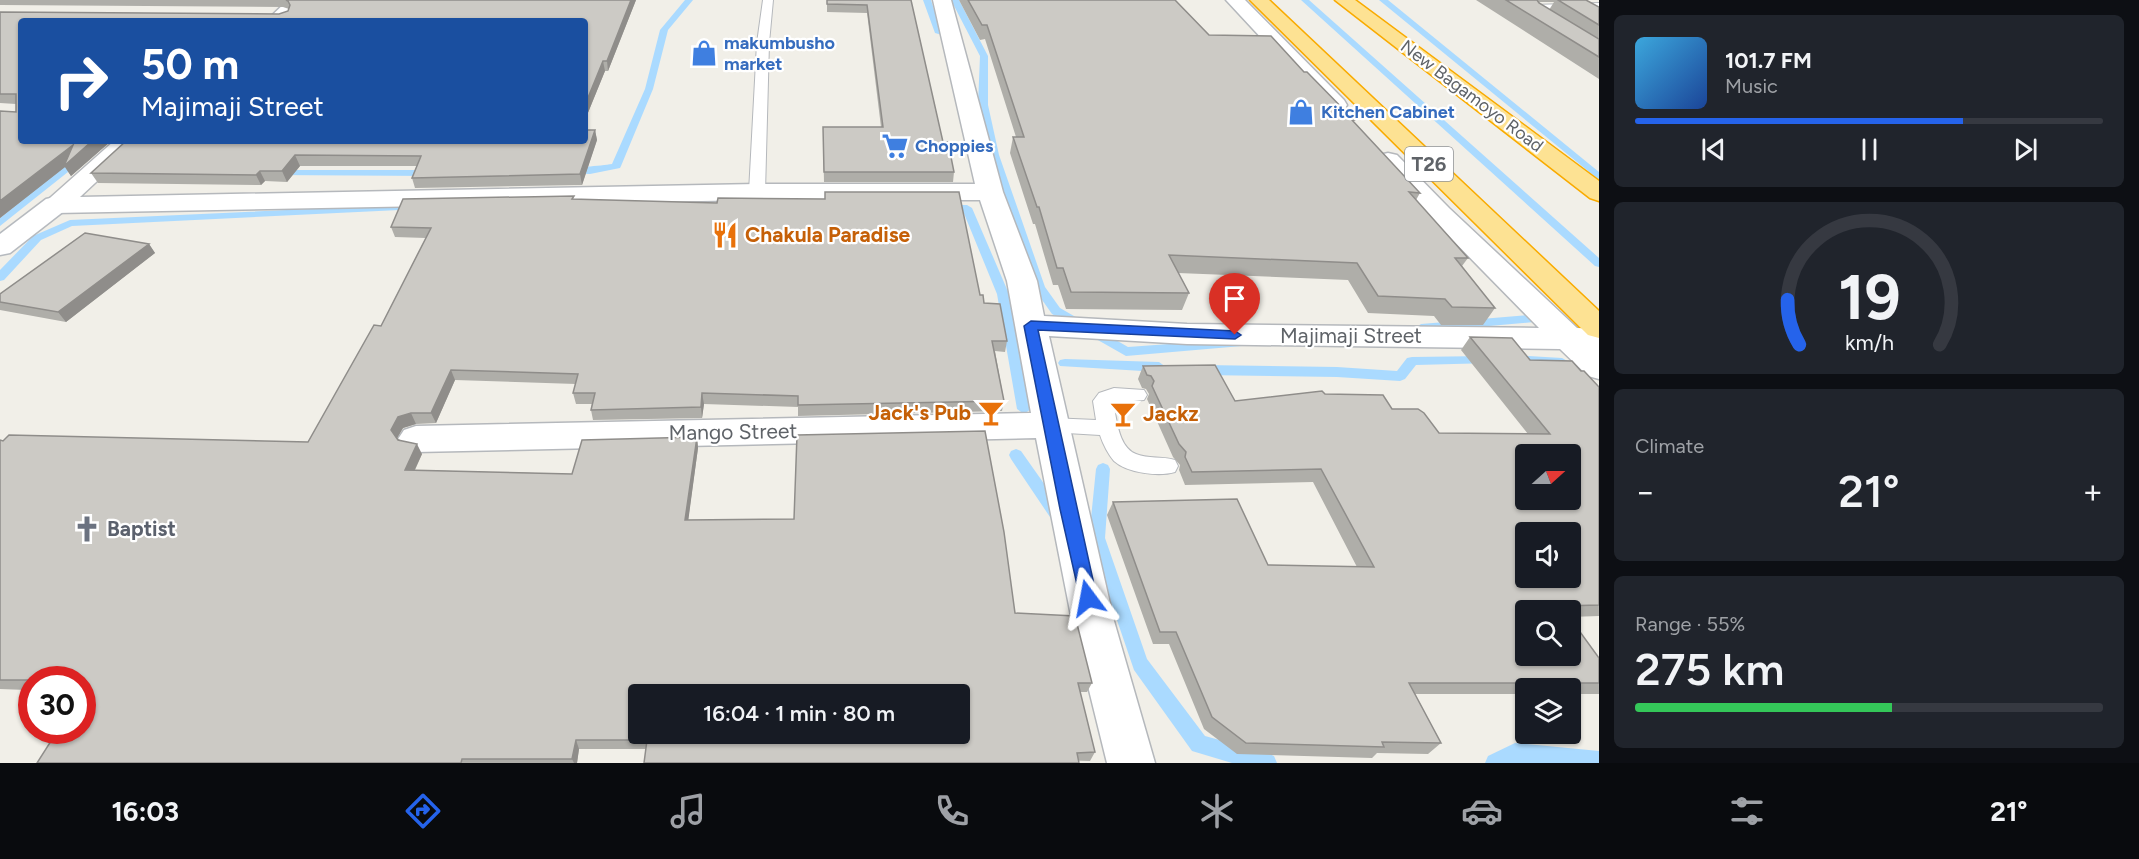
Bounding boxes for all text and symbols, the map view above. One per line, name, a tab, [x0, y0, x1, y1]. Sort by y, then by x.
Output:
place label: makumbusho market	[724, 32, 835, 75]
street label: New Bagamoyo Road	[1396, 35, 1548, 157]
shop icon: makumbusho market	[689, 38, 719, 68]
text: 50 m	[141, 39, 239, 90]
icon: right	[42, 42, 120, 120]
text: 101.7 FM	[1725, 47, 1812, 74]
text: Music	[1725, 74, 1778, 98]
text: Majimaji Street	[141, 90, 324, 123]
shop icon: Kitchen Cabinet	[1286, 97, 1316, 127]
place label: Kitchen Cabinet	[1321, 101, 1455, 123]
supermarket icon: Choppies	[880, 131, 910, 161]
icon: previous	[1697, 133, 1730, 166]
icon: pause	[1853, 133, 1886, 166]
icon: next	[2009, 133, 2042, 166]
place label: Choppies	[915, 135, 994, 157]
road number: T26	[1405, 147, 1453, 181]
restaurant icon: Chakula Paradise	[710, 220, 740, 250]
place label: Chakula Paradise	[745, 222, 911, 247]
text: 19	[1838, 260, 1900, 335]
pin	[1209, 273, 1260, 335]
icon: arrive	[1218, 282, 1251, 315]
street label: Majimaji Street	[1280, 323, 1422, 348]
text: km/h	[1845, 330, 1893, 355]
bar icon: Jack's Pub	[976, 398, 1006, 428]
bar icon: Jackz	[1108, 399, 1138, 429]
place label: Jack's Pub	[868, 400, 971, 425]
place label: Jackz	[1143, 401, 1199, 426]
street label: Mango Street	[668, 418, 798, 445]
text: Climate	[1635, 434, 1704, 458]
north arrow	[1515, 444, 1581, 510]
map controls	[1515, 444, 1581, 744]
text: 21°	[1838, 464, 1900, 518]
text: −	[1635, 472, 1656, 511]
text: +	[2082, 472, 2103, 511]
church icon: Baptist	[72, 514, 102, 544]
place label: Baptist	[107, 516, 176, 541]
button: sound	[1515, 522, 1581, 588]
position arrow	[1056, 566, 1120, 630]
button: search	[1515, 600, 1581, 666]
text: Range · 55%	[1635, 612, 1745, 636]
text: 275 km	[1635, 642, 1784, 696]
speed limit sign: 30	[18, 666, 96, 744]
button: layers	[1515, 678, 1581, 744]
text: 16:04 · 1 min · 80 m	[703, 700, 895, 727]
icon: directions	[402, 790, 444, 832]
icon: music	[667, 790, 709, 832]
icon: phone	[931, 790, 973, 832]
icon: climate	[1196, 790, 1238, 832]
icon: car	[1461, 790, 1503, 832]
icon: filters	[1726, 790, 1768, 832]
text: 16:03	[111, 795, 179, 828]
text: 21°	[1990, 795, 2028, 828]

